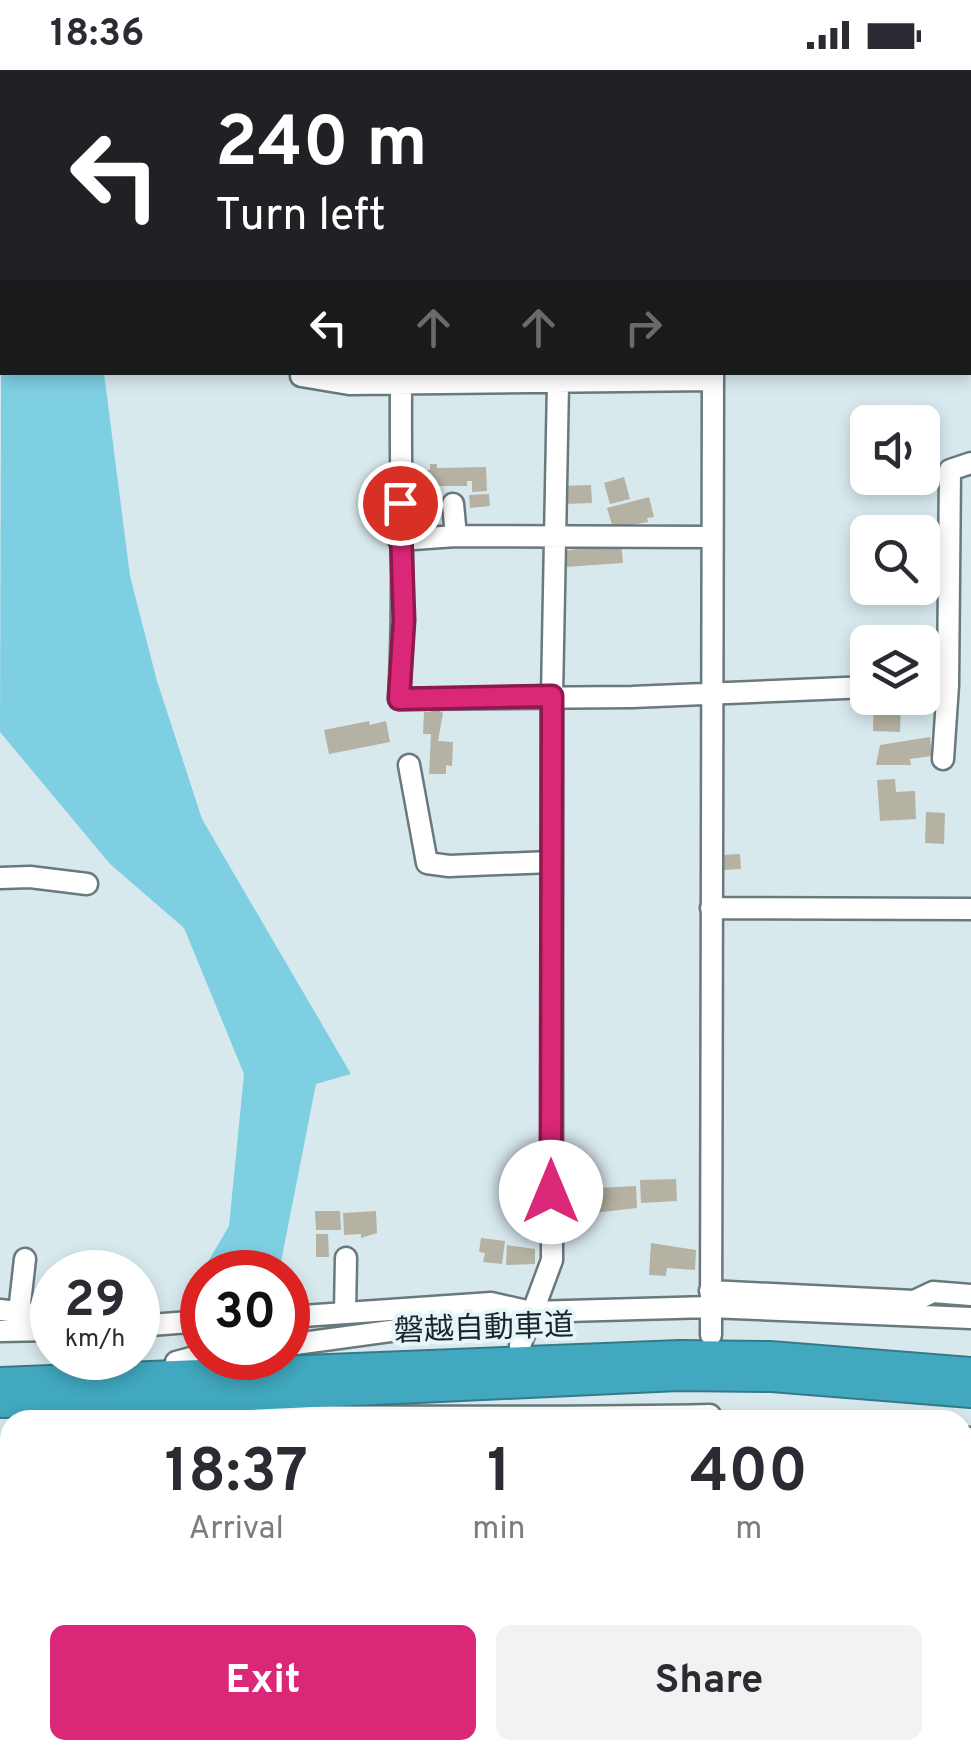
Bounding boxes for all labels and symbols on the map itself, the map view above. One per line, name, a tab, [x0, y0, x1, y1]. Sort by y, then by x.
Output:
pin	[358, 461, 443, 546]
position arrow	[499, 1140, 603, 1244]
speed limit sign: 30	[180, 1250, 310, 1380]
street label: 磐越自動車道	[393, 1308, 575, 1352]

